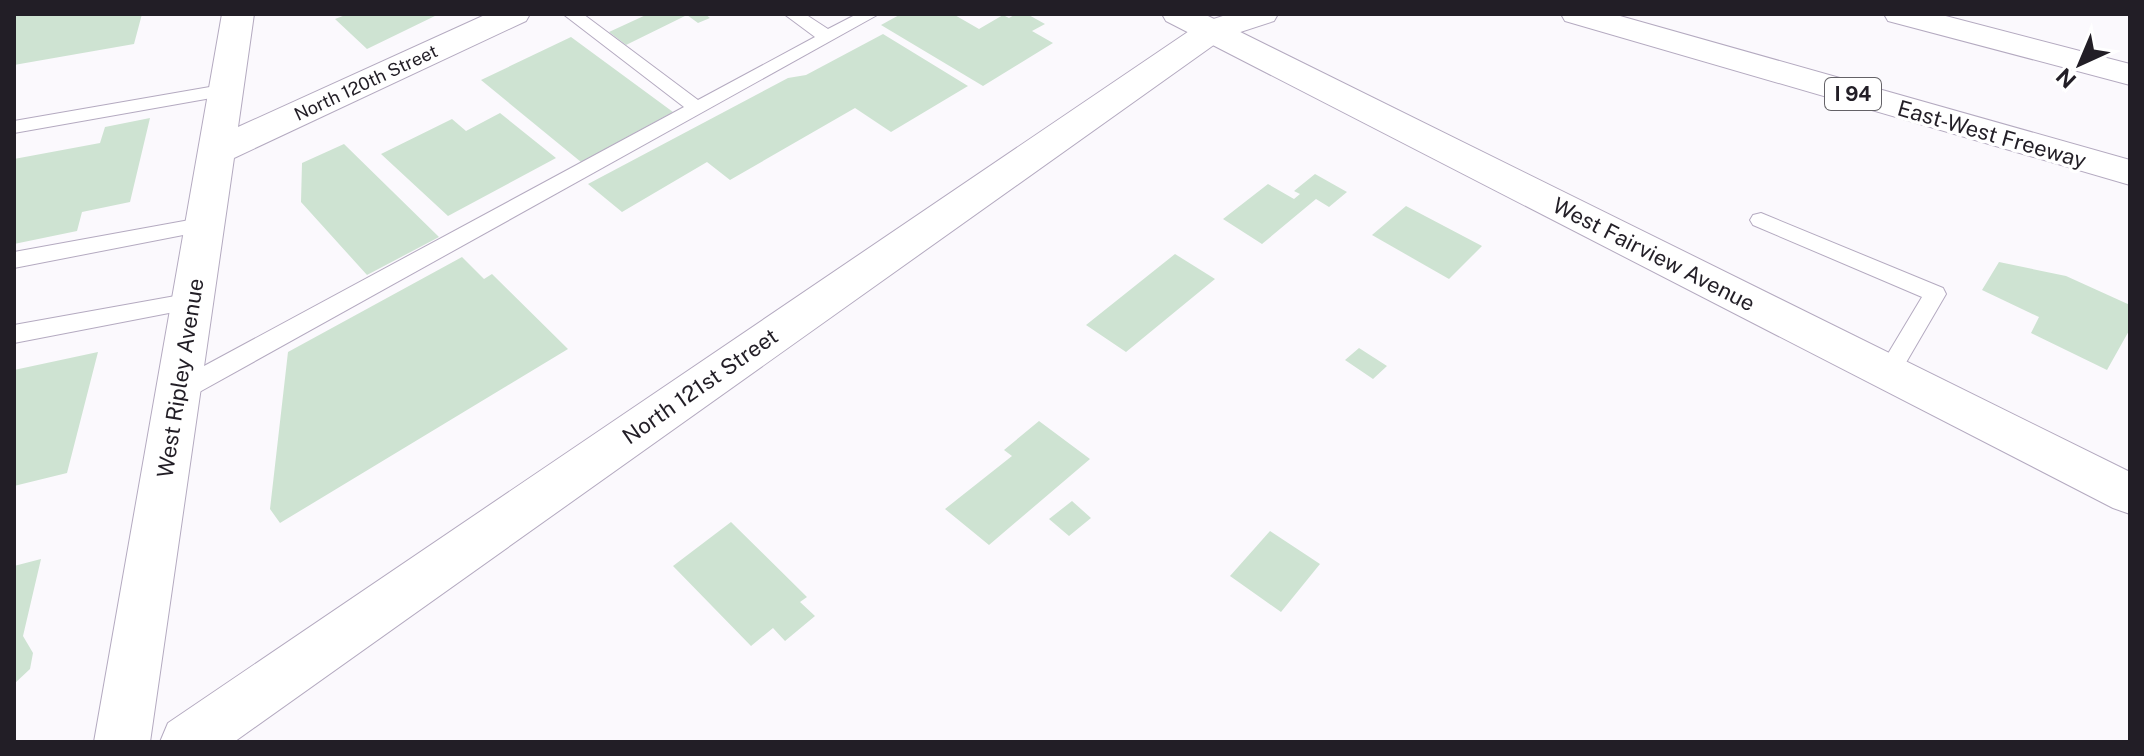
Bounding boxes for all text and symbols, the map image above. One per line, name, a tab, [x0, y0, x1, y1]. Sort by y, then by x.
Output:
north arrow	[2040, 24, 2120, 104]
street label: North 120th Street	[291, 40, 441, 125]
text: N	[2051, 63, 2081, 94]
road number: I 94	[1825, 78, 1881, 110]
street label: East-West Freeway	[1895, 95, 2089, 173]
street label: West Fairview Avenue	[1549, 192, 1759, 316]
street label: West Ripley Avenue	[151, 276, 209, 480]
street label: North 121st Street	[617, 323, 783, 449]

